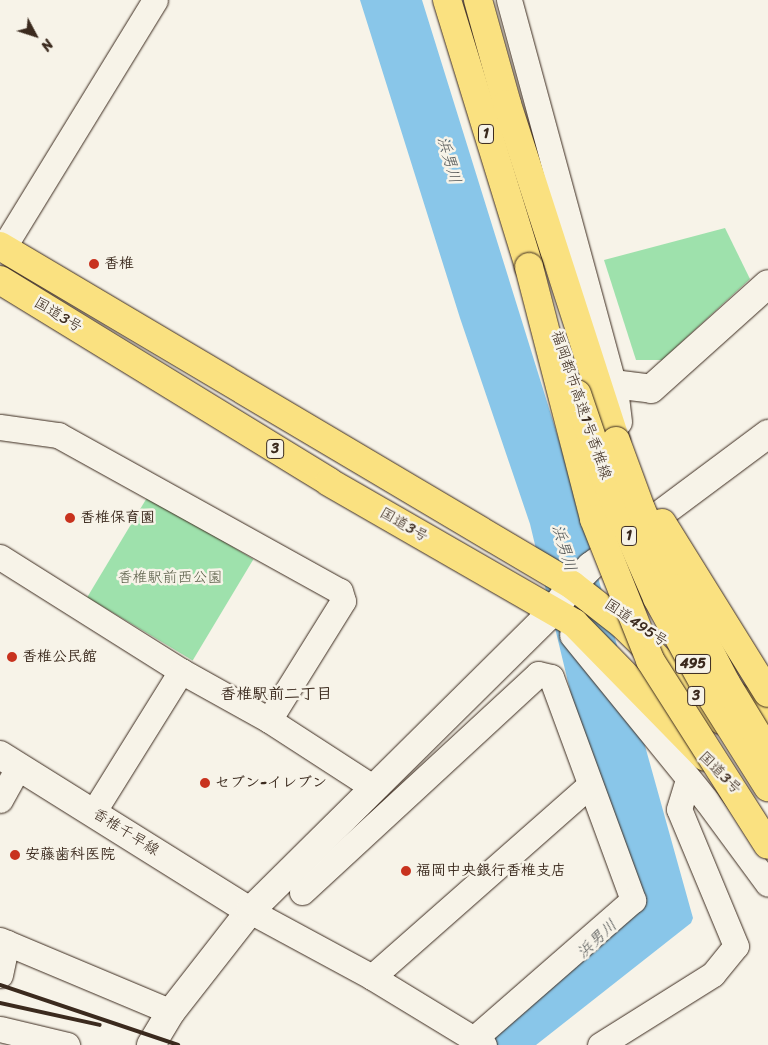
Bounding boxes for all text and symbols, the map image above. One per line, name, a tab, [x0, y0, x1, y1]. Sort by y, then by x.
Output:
north arrow	[10, 10, 60, 60]
text: N	[34, 33, 60, 57]
road number: 1	[477, 122, 495, 146]
water label: 浜男川	[433, 134, 465, 186]
place label: 香椎	[104, 255, 134, 273]
marker: 香椎	[88, 258, 100, 270]
street label: 国道3号	[31, 294, 85, 336]
street label: 福岡都市高速1号香椎線	[547, 328, 615, 482]
road number: 3	[265, 438, 285, 460]
street label: 国道3号	[376, 504, 432, 546]
place label: 香椎保育園	[80, 509, 155, 527]
marker: 香椎保育園	[64, 512, 76, 524]
water label: 浜男川	[548, 522, 580, 574]
road number: 1	[620, 524, 638, 548]
park label: 香椎駅前西公園	[118, 569, 222, 587]
street label: 国道495号	[601, 595, 671, 651]
place label: 香椎公民館	[22, 648, 97, 666]
marker: 香椎公民館	[6, 651, 18, 663]
road number: 495	[674, 652, 712, 676]
district label: 香椎駅前二丁目	[220, 684, 332, 704]
road number: 3	[686, 684, 706, 708]
street label: 国道3号	[695, 748, 745, 798]
place label: セブン-イレブン	[215, 774, 327, 792]
marker: セブン-イレブン	[199, 777, 211, 789]
street label: 香椎千早線	[89, 804, 163, 860]
place label: 安藤歯科医院	[25, 846, 115, 864]
marker: 安藤歯科医院	[9, 849, 21, 861]
place label: 福岡中央銀行香椎支店	[416, 862, 566, 880]
marker: 福岡中央銀行香椎支店	[400, 865, 412, 877]
water label: 浜男川	[573, 916, 621, 962]

